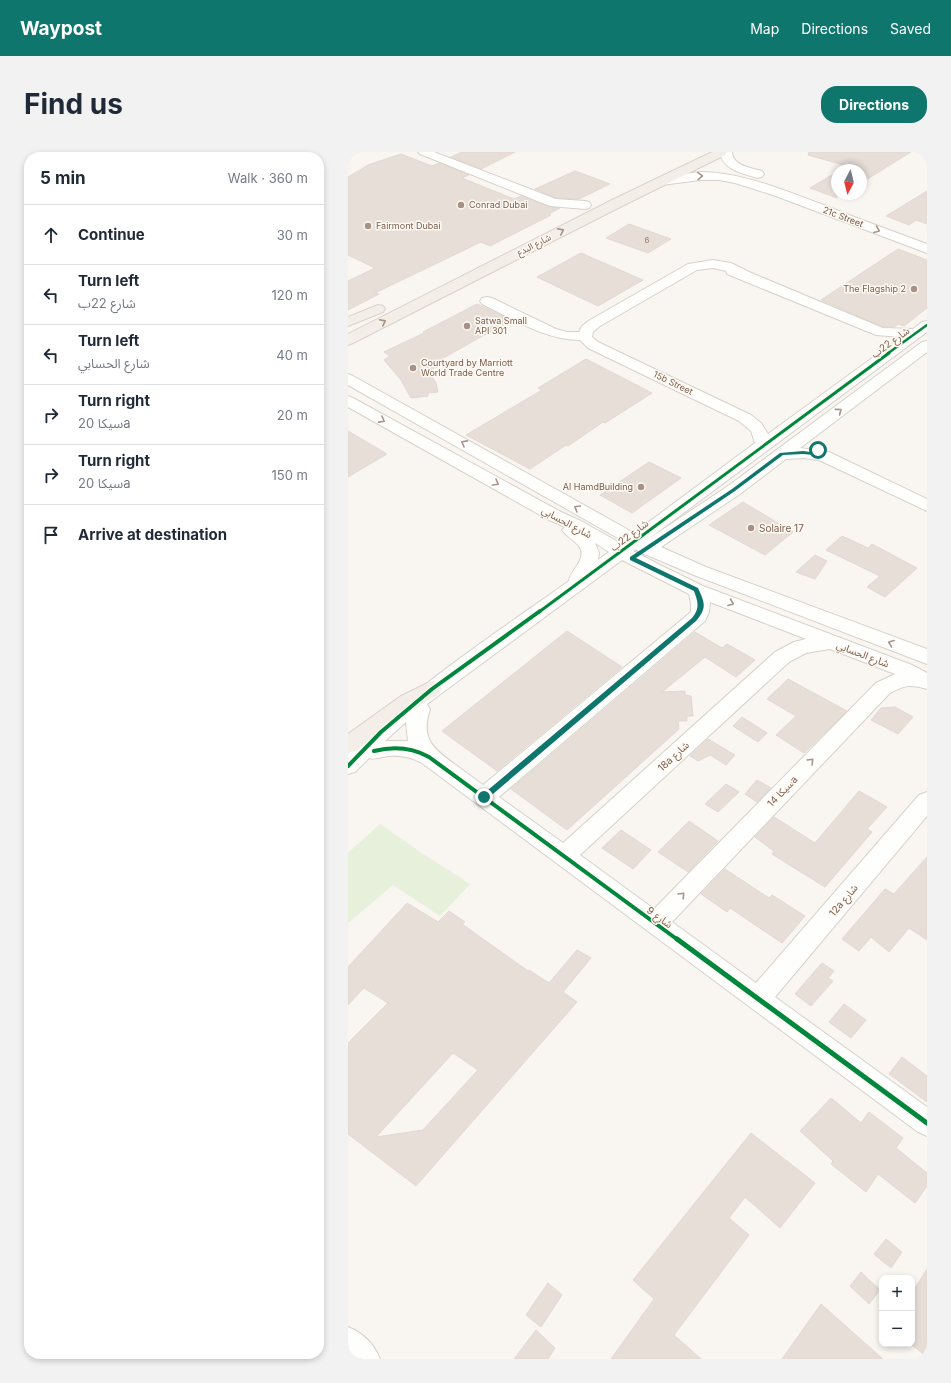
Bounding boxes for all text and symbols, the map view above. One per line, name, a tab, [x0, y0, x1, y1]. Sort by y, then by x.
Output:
text: Waypost	[20, 17, 102, 40]
text: Map	[750, 20, 779, 37]
text: Directions	[801, 20, 868, 37]
text: Saved	[890, 20, 931, 37]
button: Directions	[821, 86, 927, 123]
text: Find us	[24, 87, 123, 121]
north arrow	[831, 164, 867, 200]
text: 5 min	[40, 168, 86, 188]
text: Walk · 360 m	[228, 170, 308, 186]
one-way arrow	[697, 172, 703, 180]
place label: Conrad Dubai	[469, 199, 527, 210]
marker: Conrad Dubai	[456, 200, 466, 210]
street label: 21c Street	[822, 204, 865, 229]
place label: Fairmont Dubai	[376, 220, 441, 231]
marker: Fairmont Dubai	[363, 221, 373, 231]
icon: ahead	[40, 224, 62, 246]
text: Continue	[78, 225, 145, 244]
one-way arrow	[873, 225, 880, 233]
text: 30 m	[277, 227, 308, 243]
one-way arrow	[557, 228, 564, 236]
street label: شارع البدع	[515, 231, 554, 260]
house number: 6	[645, 235, 650, 245]
text: Turn left	[78, 271, 139, 290]
place label: The Flagship 2	[843, 283, 906, 294]
icon: left	[40, 284, 62, 306]
marker: The Flagship 2	[909, 284, 919, 294]
text: 120 m	[272, 287, 308, 303]
text: شارع 22ب	[78, 295, 136, 311]
place label: Satwa Small API 301	[475, 315, 527, 336]
one-way arrow	[379, 319, 386, 327]
marker: Satwa Small API 301	[462, 321, 472, 331]
street label: شارع 22ب	[868, 324, 913, 362]
text: Turn left	[78, 331, 139, 350]
icon: left	[40, 344, 62, 366]
text: 40 m	[276, 347, 308, 363]
text: شارع الحسابي	[78, 355, 150, 371]
place label: Courtyard by Marriott World Trade Centre	[421, 357, 513, 378]
marker: Courtyard by Marriott World Trade Centre	[408, 363, 418, 373]
street label: 15b Street	[652, 368, 695, 397]
text: Turn right	[78, 391, 150, 410]
icon: right	[40, 404, 62, 426]
text: 20 m	[277, 407, 308, 423]
one-way arrow	[834, 409, 841, 416]
text: سيكا 20a	[78, 415, 131, 431]
one-way arrow	[378, 415, 385, 423]
one-way arrow	[461, 441, 468, 448]
route start	[809, 441, 827, 459]
text: Turn right	[78, 451, 150, 470]
icon: right	[40, 464, 62, 486]
text: 150 m	[272, 467, 308, 483]
text: سيكا 20a	[78, 475, 131, 491]
one-way arrow	[492, 478, 499, 485]
place label: Al HamdBuilding	[563, 481, 633, 492]
marker: Al HamdBuilding	[636, 482, 646, 492]
street label: شارع الحسابي	[539, 504, 594, 542]
one-way arrow	[574, 506, 581, 513]
street label: شارع 22ب	[608, 517, 652, 555]
place label: Solaire 17	[759, 522, 804, 534]
marker: Solaire 17	[746, 523, 756, 533]
icon: arrive	[40, 524, 62, 546]
text: Arrive at destination	[78, 525, 227, 544]
one-way arrow	[728, 599, 735, 607]
street label: شارع الحسابي	[834, 639, 891, 672]
one-way arrow	[887, 640, 894, 648]
street label: 18a شارع	[655, 738, 693, 775]
one-way arrow	[807, 758, 814, 766]
street label: سيكا 14a	[764, 773, 800, 809]
route end	[475, 788, 493, 806]
street label: 12a شارع	[826, 881, 861, 920]
one-way arrow	[677, 892, 685, 900]
street label: شارع 9	[644, 904, 675, 932]
map controls	[879, 1275, 915, 1347]
button: +	[879, 1275, 915, 1311]
button: −	[879, 1311, 915, 1347]

